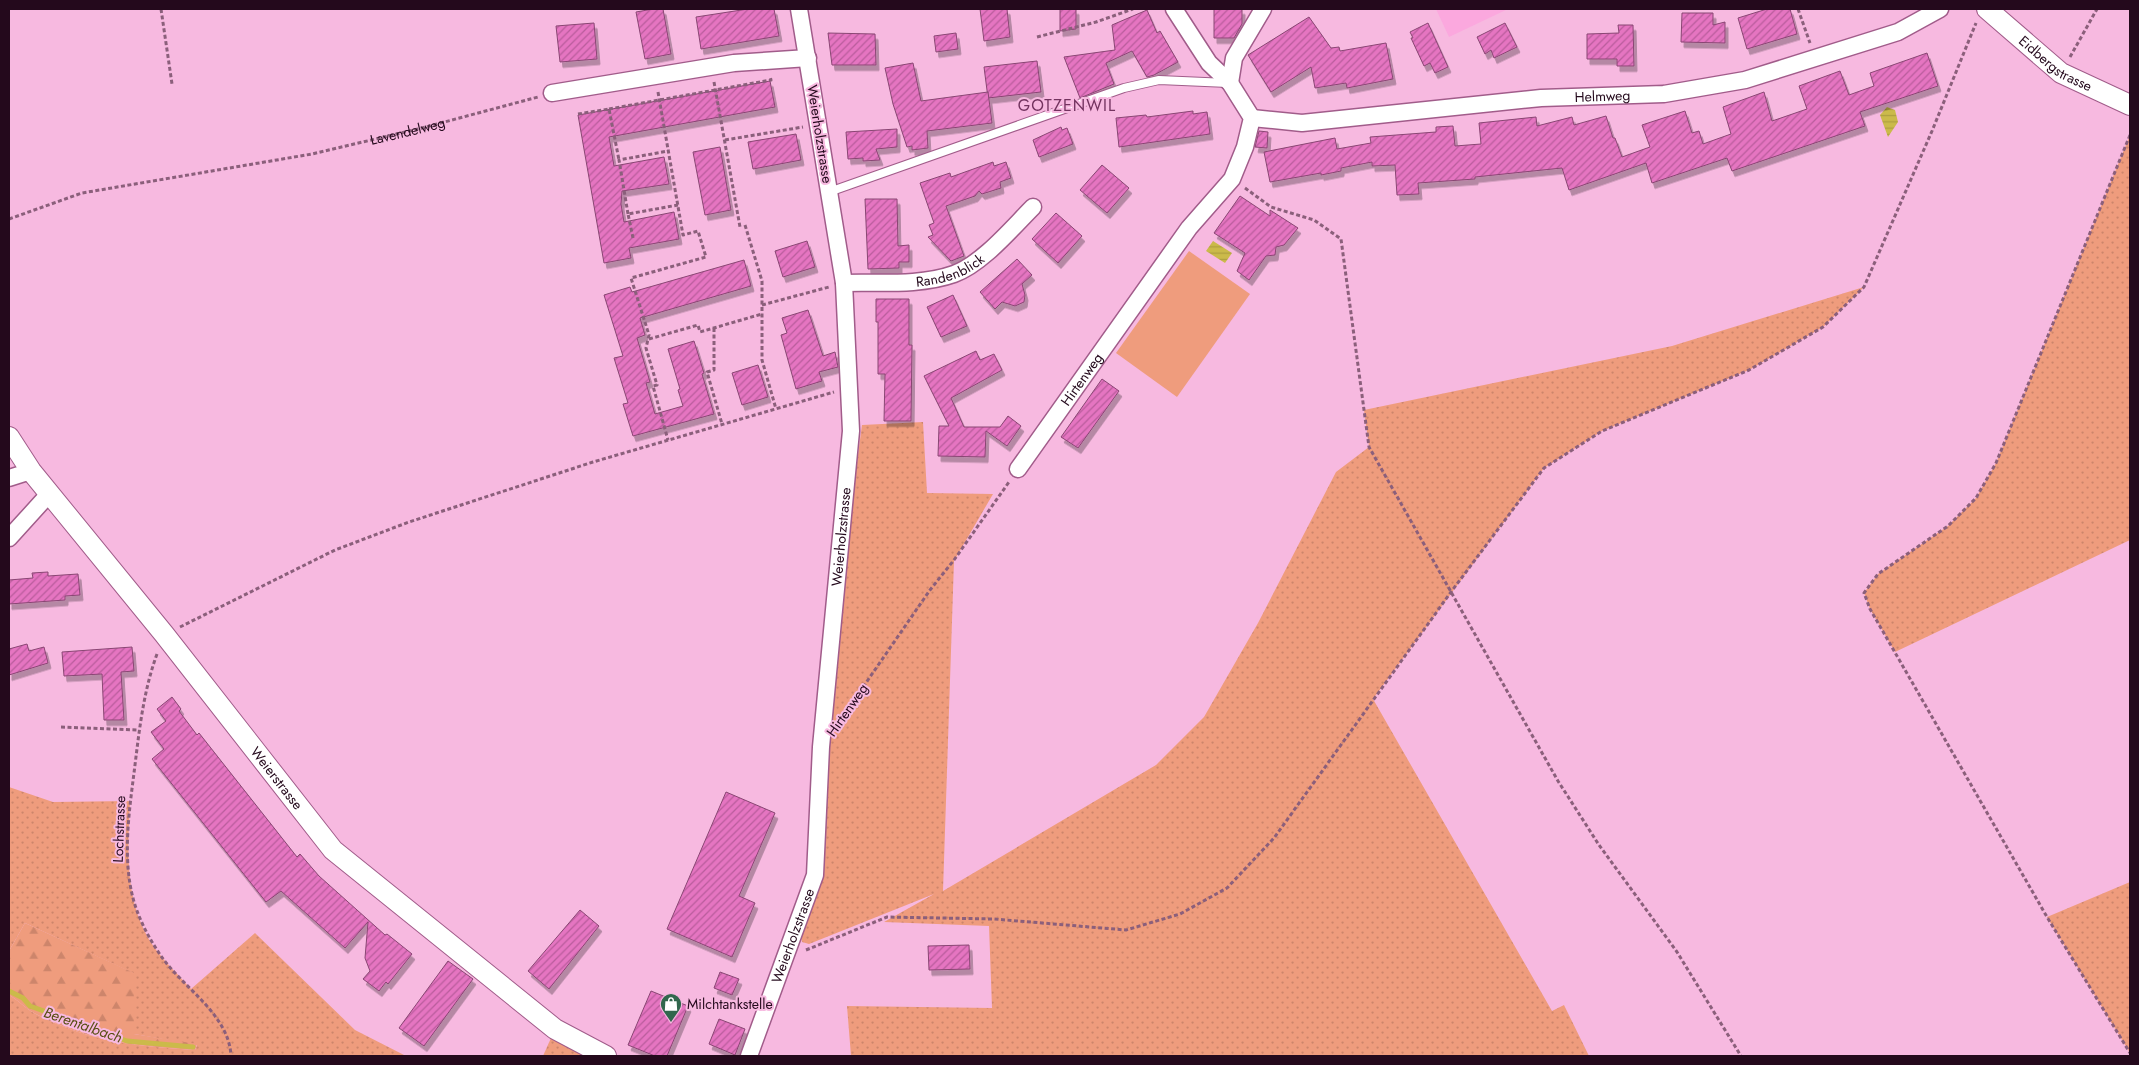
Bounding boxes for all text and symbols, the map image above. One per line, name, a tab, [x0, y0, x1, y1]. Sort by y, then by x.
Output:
street label: Eidbergstrasse	[2014, 31, 2095, 96]
street label: Weierholzstrasse	[802, 83, 838, 185]
street label: Helmweg	[1574, 85, 1631, 107]
district label: GOTZENWIL	[1018, 94, 1116, 117]
street label: Lavendelweg	[368, 112, 447, 150]
street label: Randenblick	[915, 249, 989, 292]
street label: Hirtenweg	[1056, 349, 1107, 410]
street label: Weierholzstrasse	[826, 486, 856, 587]
street label: Hirtenweg	[821, 679, 873, 741]
street label: Weierstrasse	[246, 743, 308, 814]
street label: Lochstrasse	[108, 795, 130, 863]
street label: Weierholzstrasse	[766, 886, 819, 986]
shop icon: Milchtankstelle	[659, 992, 683, 1023]
place label: Milchtankstelle	[687, 994, 773, 1014]
water label: Berentalbach	[41, 1001, 125, 1049]

